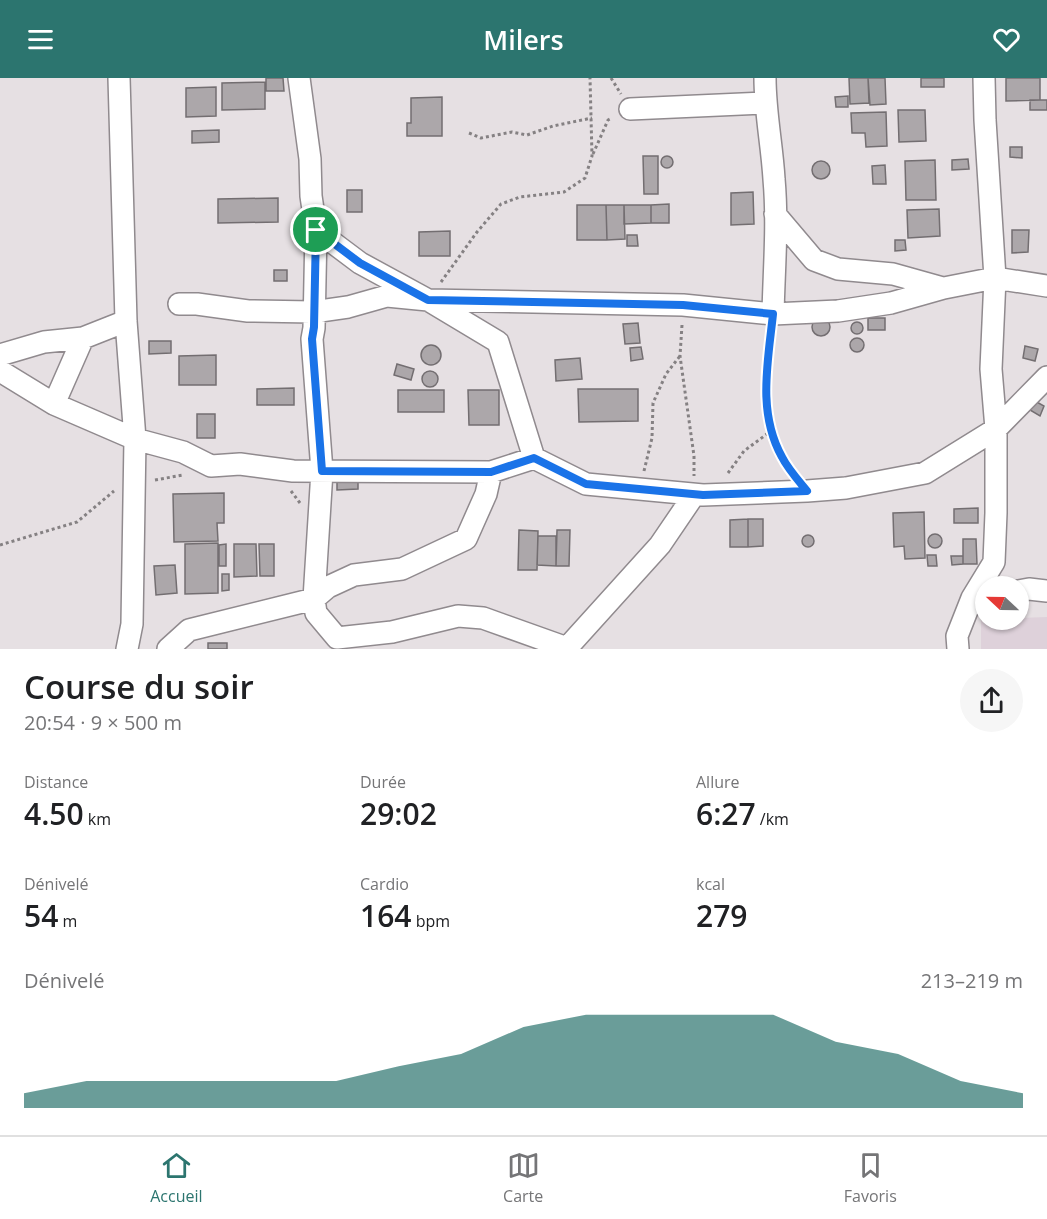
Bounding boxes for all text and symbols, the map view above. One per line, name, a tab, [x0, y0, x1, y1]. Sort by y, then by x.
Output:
text: Milers	[483, 21, 564, 58]
icon: menu	[24, 23, 57, 56]
icon: heart	[990, 23, 1023, 56]
pin	[290, 204, 341, 255]
icon: arrive	[299, 213, 332, 246]
north arrow	[975, 576, 1029, 630]
map controls	[975, 576, 1029, 630]
text: Course du soir	[24, 664, 254, 709]
button: share	[960, 669, 1023, 732]
text: 20:54 · 9 × 500 m	[24, 709, 182, 736]
text: Distance	[24, 771, 88, 793]
text: Durée	[360, 771, 406, 793]
text: Allure	[696, 771, 740, 793]
text: 4.50	[24, 793, 84, 834]
text: 29:02	[360, 793, 437, 834]
text: 6:27	[696, 793, 756, 834]
text: km	[84, 808, 111, 830]
text: /km	[756, 808, 789, 830]
text: Dénivelé	[24, 873, 88, 895]
text: Cardio	[360, 873, 409, 895]
text: kcal	[696, 873, 725, 895]
text: 54	[24, 895, 58, 936]
text: 164	[360, 895, 411, 936]
text: 279	[696, 895, 747, 936]
text: m	[58, 910, 77, 932]
text: bpm	[411, 910, 450, 932]
text: Dénivelé	[24, 967, 105, 994]
text: 213–219 m	[921, 967, 1023, 994]
tab: Accueil	[150, 1149, 203, 1207]
tab: Carte	[503, 1149, 543, 1207]
tab: Favoris	[844, 1149, 897, 1207]

